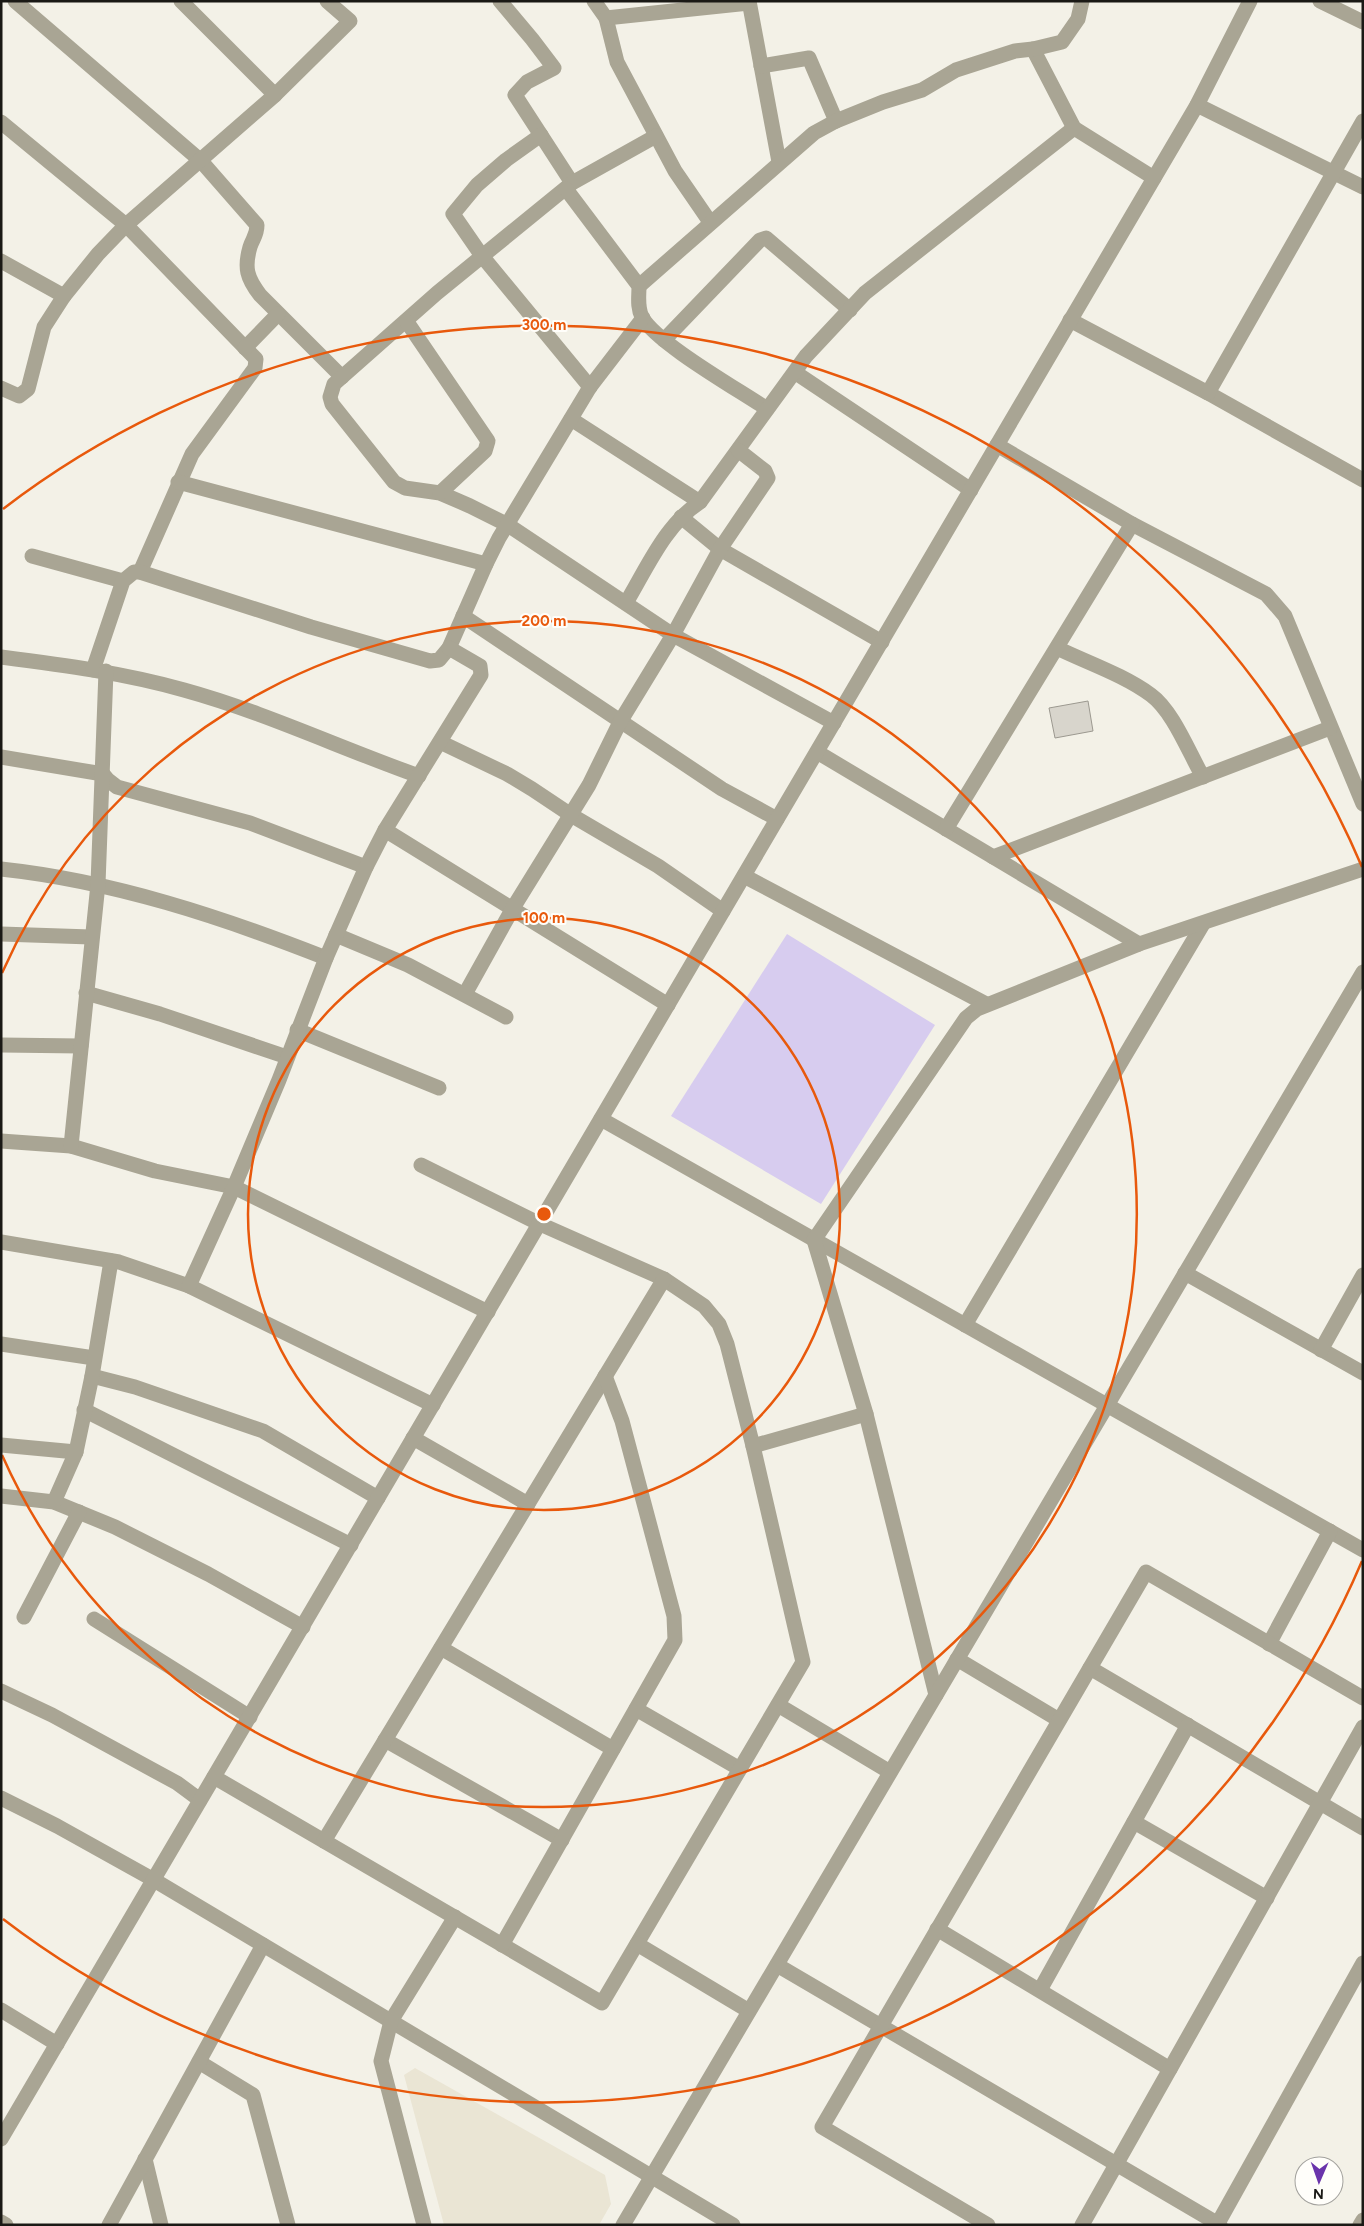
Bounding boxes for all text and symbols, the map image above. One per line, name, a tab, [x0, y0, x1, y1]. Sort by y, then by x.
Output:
text: 300 m	[522, 316, 566, 334]
text: 200 m	[522, 612, 566, 630]
text: 100 m	[523, 909, 565, 927]
centre of rings	[535, 1205, 553, 1223]
north arrow	[1294, 2156, 1344, 2206]
text: N	[1313, 2185, 1324, 2202]

